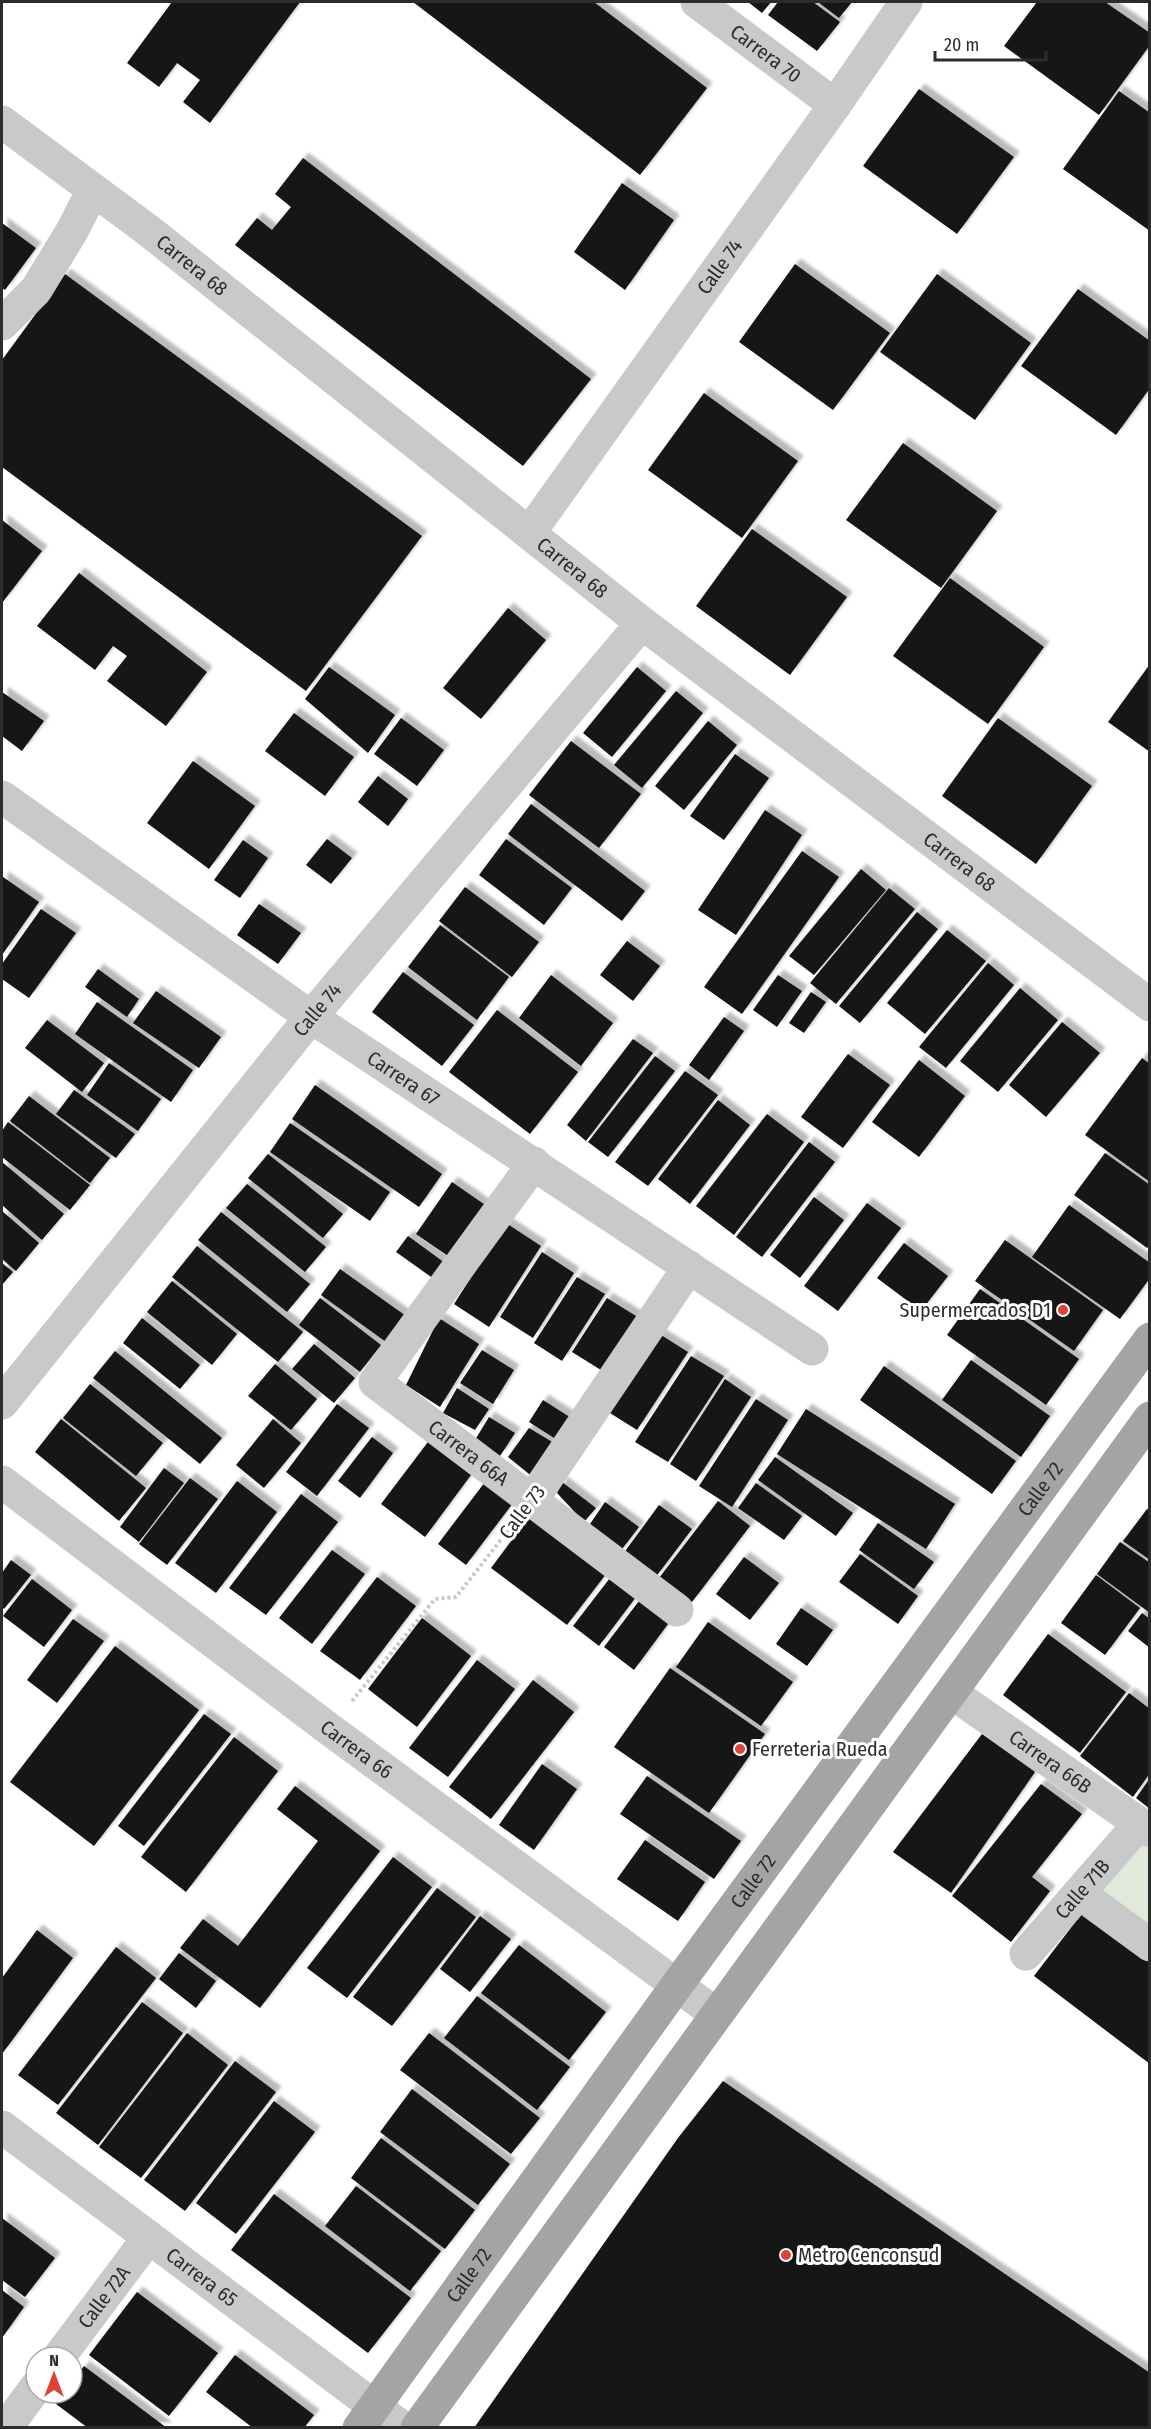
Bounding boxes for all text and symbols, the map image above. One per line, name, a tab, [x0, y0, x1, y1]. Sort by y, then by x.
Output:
street label: Carrera 70	[726, 19, 806, 88]
scale bar	[935, 24, 1046, 62]
text: 20 m	[944, 34, 979, 56]
street label: Carrera 68	[152, 230, 232, 301]
street label: Calle 74	[692, 234, 747, 299]
street label: Carrera 68	[532, 532, 613, 603]
street label: Carrera 68	[919, 827, 1000, 896]
street label: Calle 74	[288, 978, 346, 1041]
street label: Carrera 67	[363, 1046, 444, 1111]
place label: Supermercados D1	[900, 1298, 1051, 1322]
marker: Supermercados D1	[1056, 1303, 1070, 1317]
street label: Carrera 66A	[424, 1415, 514, 1491]
street label: Calle 72	[1012, 1457, 1068, 1521]
street label: Calle 73	[494, 1480, 550, 1544]
street label: Carrera 66	[316, 1715, 397, 1784]
street label: Carrera 66B	[1005, 1725, 1096, 1799]
place label: Ferreteria Rueda	[752, 1737, 888, 1761]
marker: Ferreteria Rueda	[733, 1742, 747, 1756]
street label: Calle 72	[725, 1849, 781, 1913]
street label: Calle 71B	[1050, 1854, 1115, 1924]
street label: Carrera 65	[162, 2243, 242, 2312]
street label: Calle 72	[441, 2243, 496, 2307]
place label: Metro Cenconsud	[798, 2243, 939, 2267]
marker: Metro Cenconsud	[779, 2248, 793, 2262]
street label: Calle 72A	[73, 2261, 135, 2333]
north arrow	[24, 2345, 84, 2405]
text: N	[49, 2351, 59, 2370]

